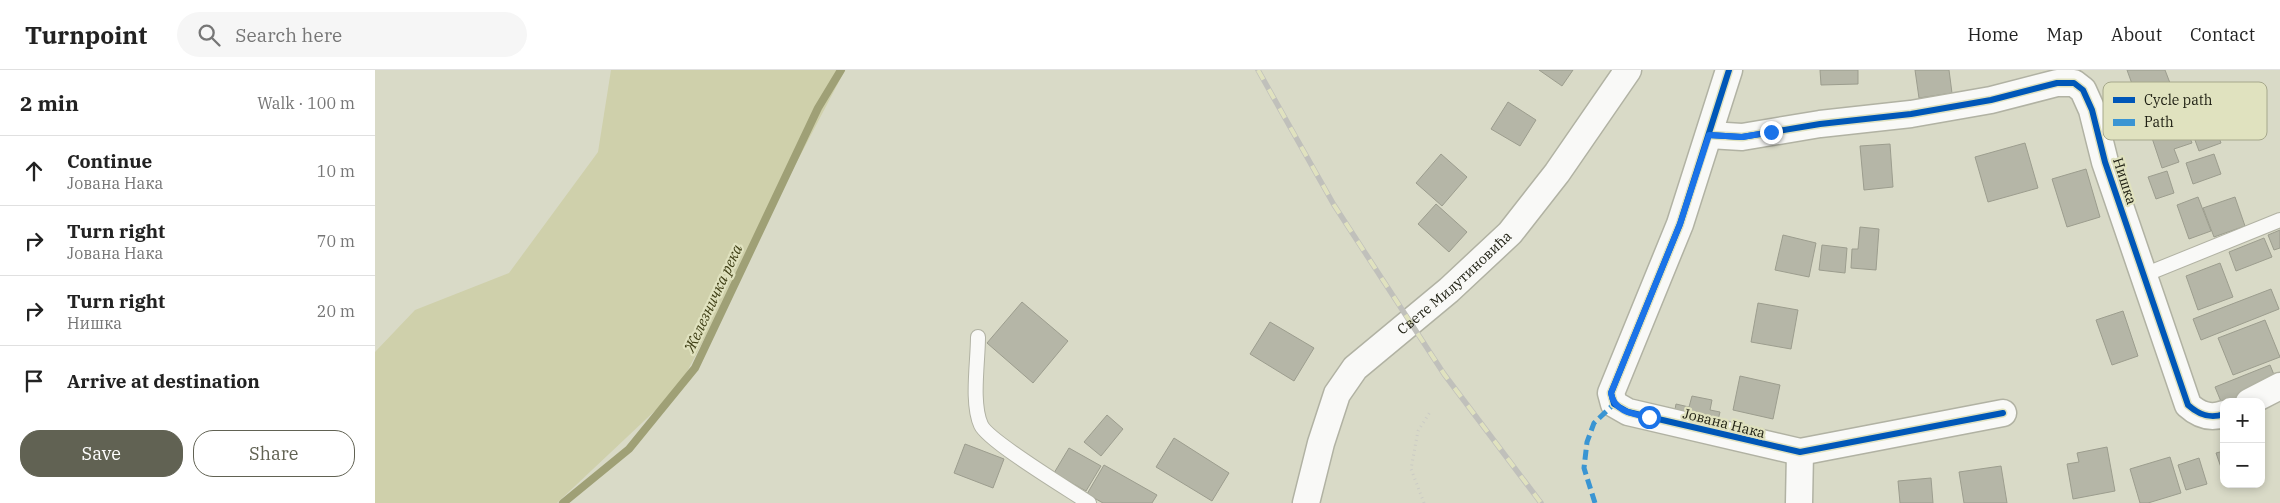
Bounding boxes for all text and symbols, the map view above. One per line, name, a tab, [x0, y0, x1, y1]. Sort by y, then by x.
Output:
search box	[177, 12, 527, 57]
text: Turnpoint	[25, 19, 147, 51]
icon: search	[195, 21, 223, 49]
text: Search here	[235, 23, 342, 47]
text: Home	[1967, 23, 2019, 46]
text: Map	[2047, 23, 2083, 46]
text: About	[2111, 23, 2162, 46]
text: Contact	[2190, 23, 2255, 46]
legend	[2103, 82, 2267, 140]
text: 2 min	[20, 89, 79, 117]
text: Cycle path	[2144, 91, 2213, 109]
text: Walk · 100 m	[257, 93, 355, 113]
text: Path	[2144, 113, 2174, 131]
route end	[1760, 121, 1783, 144]
text: Continue	[67, 149, 152, 173]
street label: Нишка	[2109, 155, 2141, 207]
icon: ahead	[20, 157, 48, 185]
text: 10 m	[317, 161, 355, 181]
text: Јована Нака	[67, 173, 163, 193]
text: Turn right	[67, 219, 165, 243]
icon: right	[20, 227, 48, 255]
street label: Свете Милутиновића	[1393, 227, 1516, 338]
text: 70 m	[317, 231, 355, 251]
water label: Железничка река	[679, 240, 747, 356]
text: Јована Нака	[67, 243, 163, 263]
text: Turn right	[67, 289, 165, 313]
icon: right	[20, 297, 48, 325]
text: 20 m	[317, 301, 355, 321]
text: Нишка	[67, 313, 122, 333]
icon: arrive	[20, 367, 48, 395]
text: Arrive at destination	[67, 369, 260, 393]
map controls	[2220, 398, 2265, 488]
button: +	[2220, 398, 2265, 443]
street label: Јована Нака	[1681, 404, 1767, 442]
route start	[1638, 406, 1661, 429]
button: Save	[20, 430, 183, 477]
button: Share	[193, 430, 355, 477]
button: −	[2220, 443, 2265, 488]

